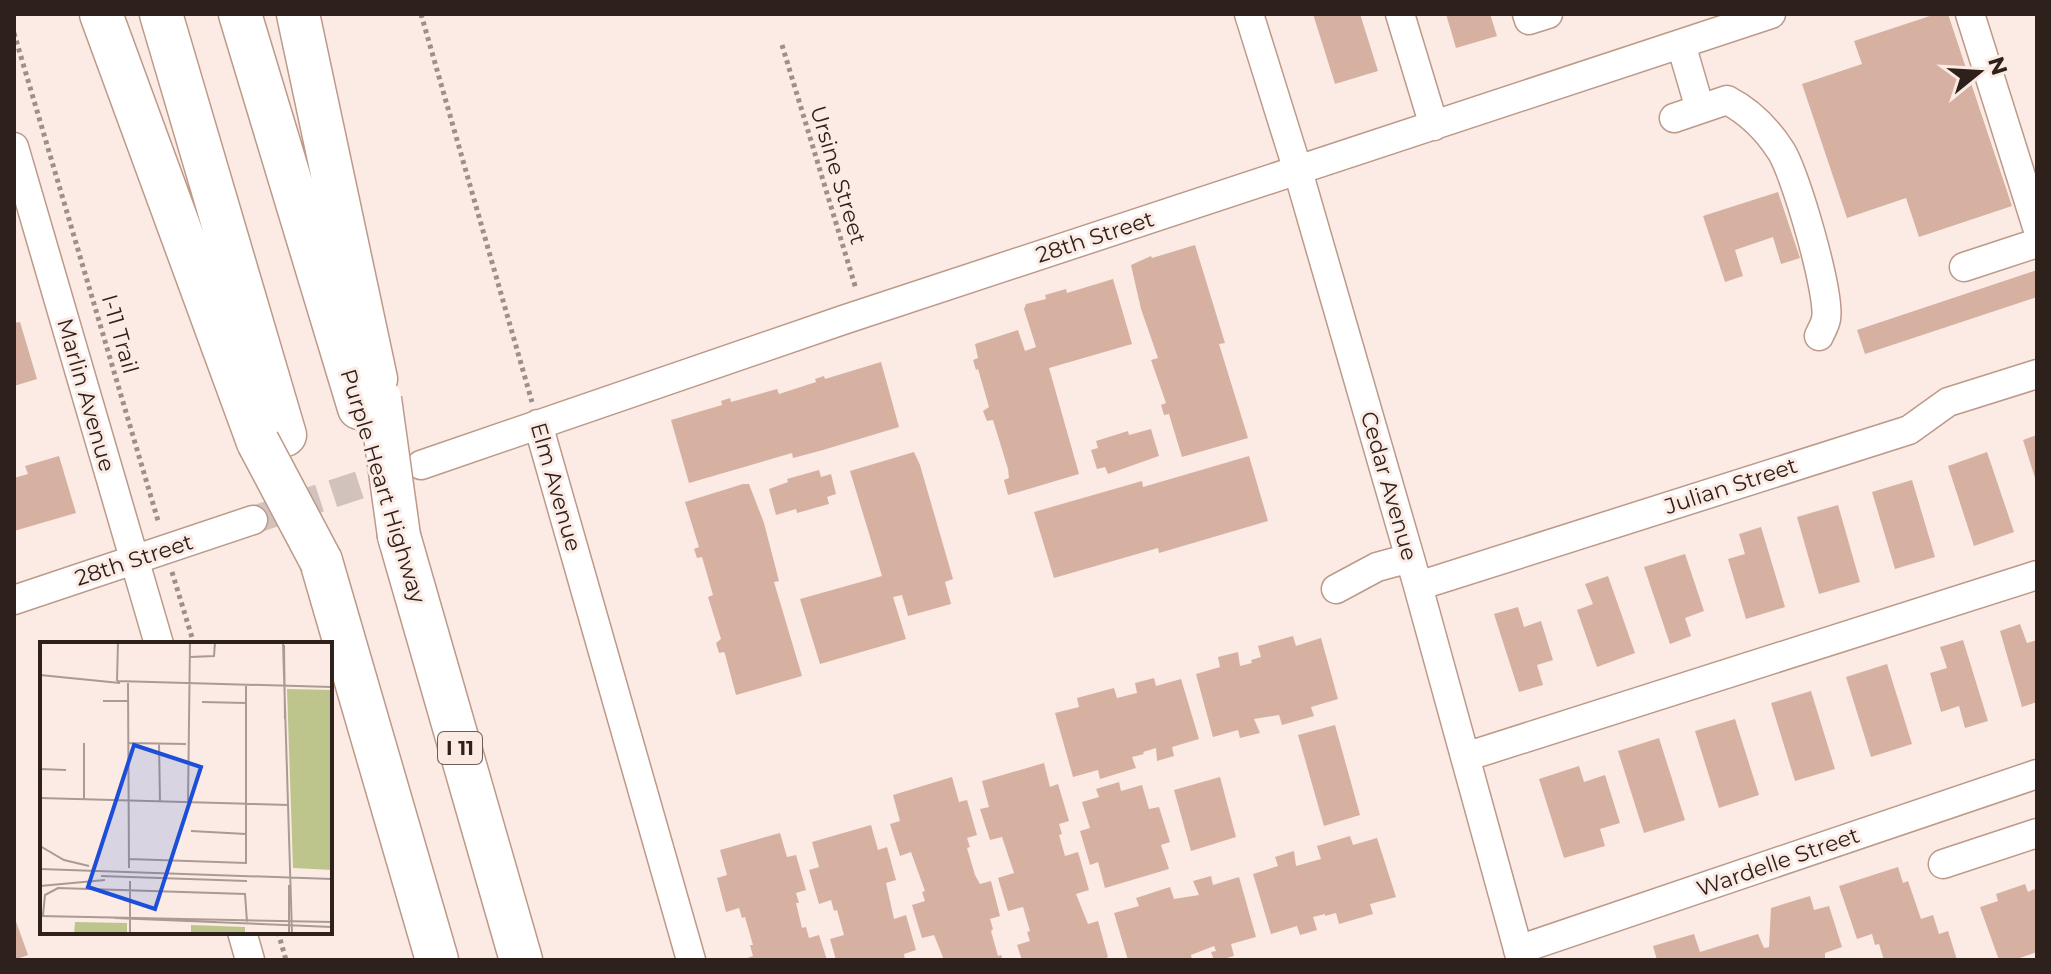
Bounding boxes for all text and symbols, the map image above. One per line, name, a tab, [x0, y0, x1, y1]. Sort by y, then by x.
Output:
north arrow	[1939, 32, 2019, 112]
text: N	[1982, 53, 2013, 79]
street label: Ursine Street	[804, 103, 872, 248]
street label: 28th Street	[1033, 205, 1158, 269]
street label: I-11 Trail	[96, 291, 144, 377]
street label: Marlin Avenue	[51, 315, 121, 475]
street label: Purple Heart Highway	[334, 366, 432, 607]
street label: Cedar Avenue	[1355, 408, 1423, 564]
street label: Elm Avenue	[525, 419, 587, 555]
street label: Julian Street	[1660, 452, 1801, 520]
street label: 28th Street	[72, 528, 197, 592]
inset map	[40, 642, 332, 934]
road number: I 11	[438, 732, 482, 764]
street label: Wardelle Street	[1693, 821, 1863, 902]

